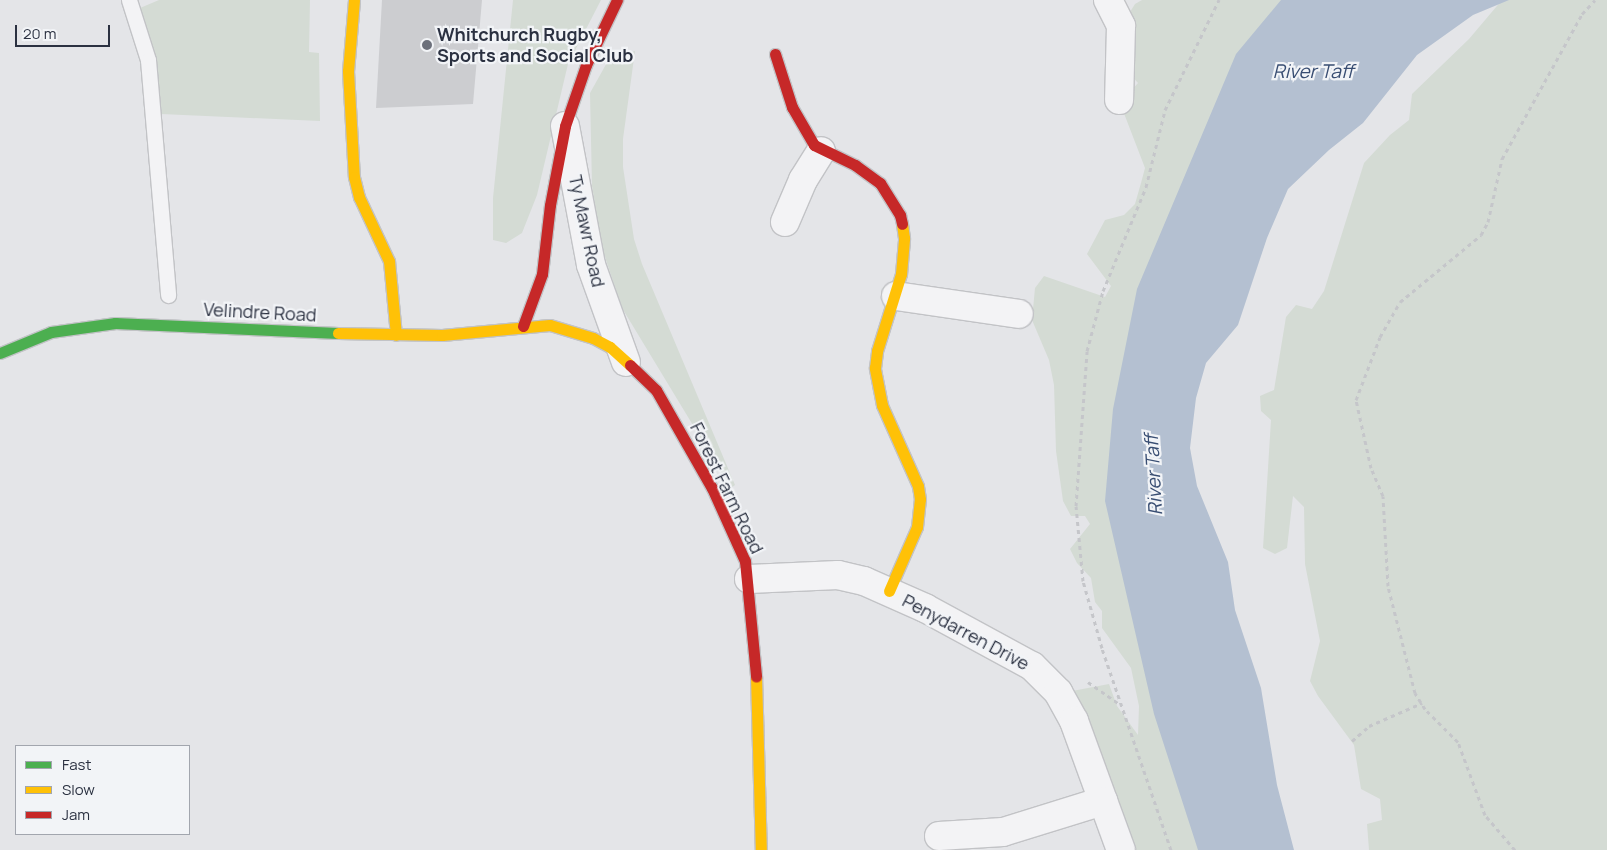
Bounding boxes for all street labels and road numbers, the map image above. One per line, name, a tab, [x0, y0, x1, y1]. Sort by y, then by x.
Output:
street label: Ty Mawr Road	[565, 173, 609, 289]
street label: Velindre Road	[203, 298, 317, 326]
street label: Forest Farm Road	[686, 419, 768, 557]
street label: Penydarren Drive	[899, 589, 1033, 675]

